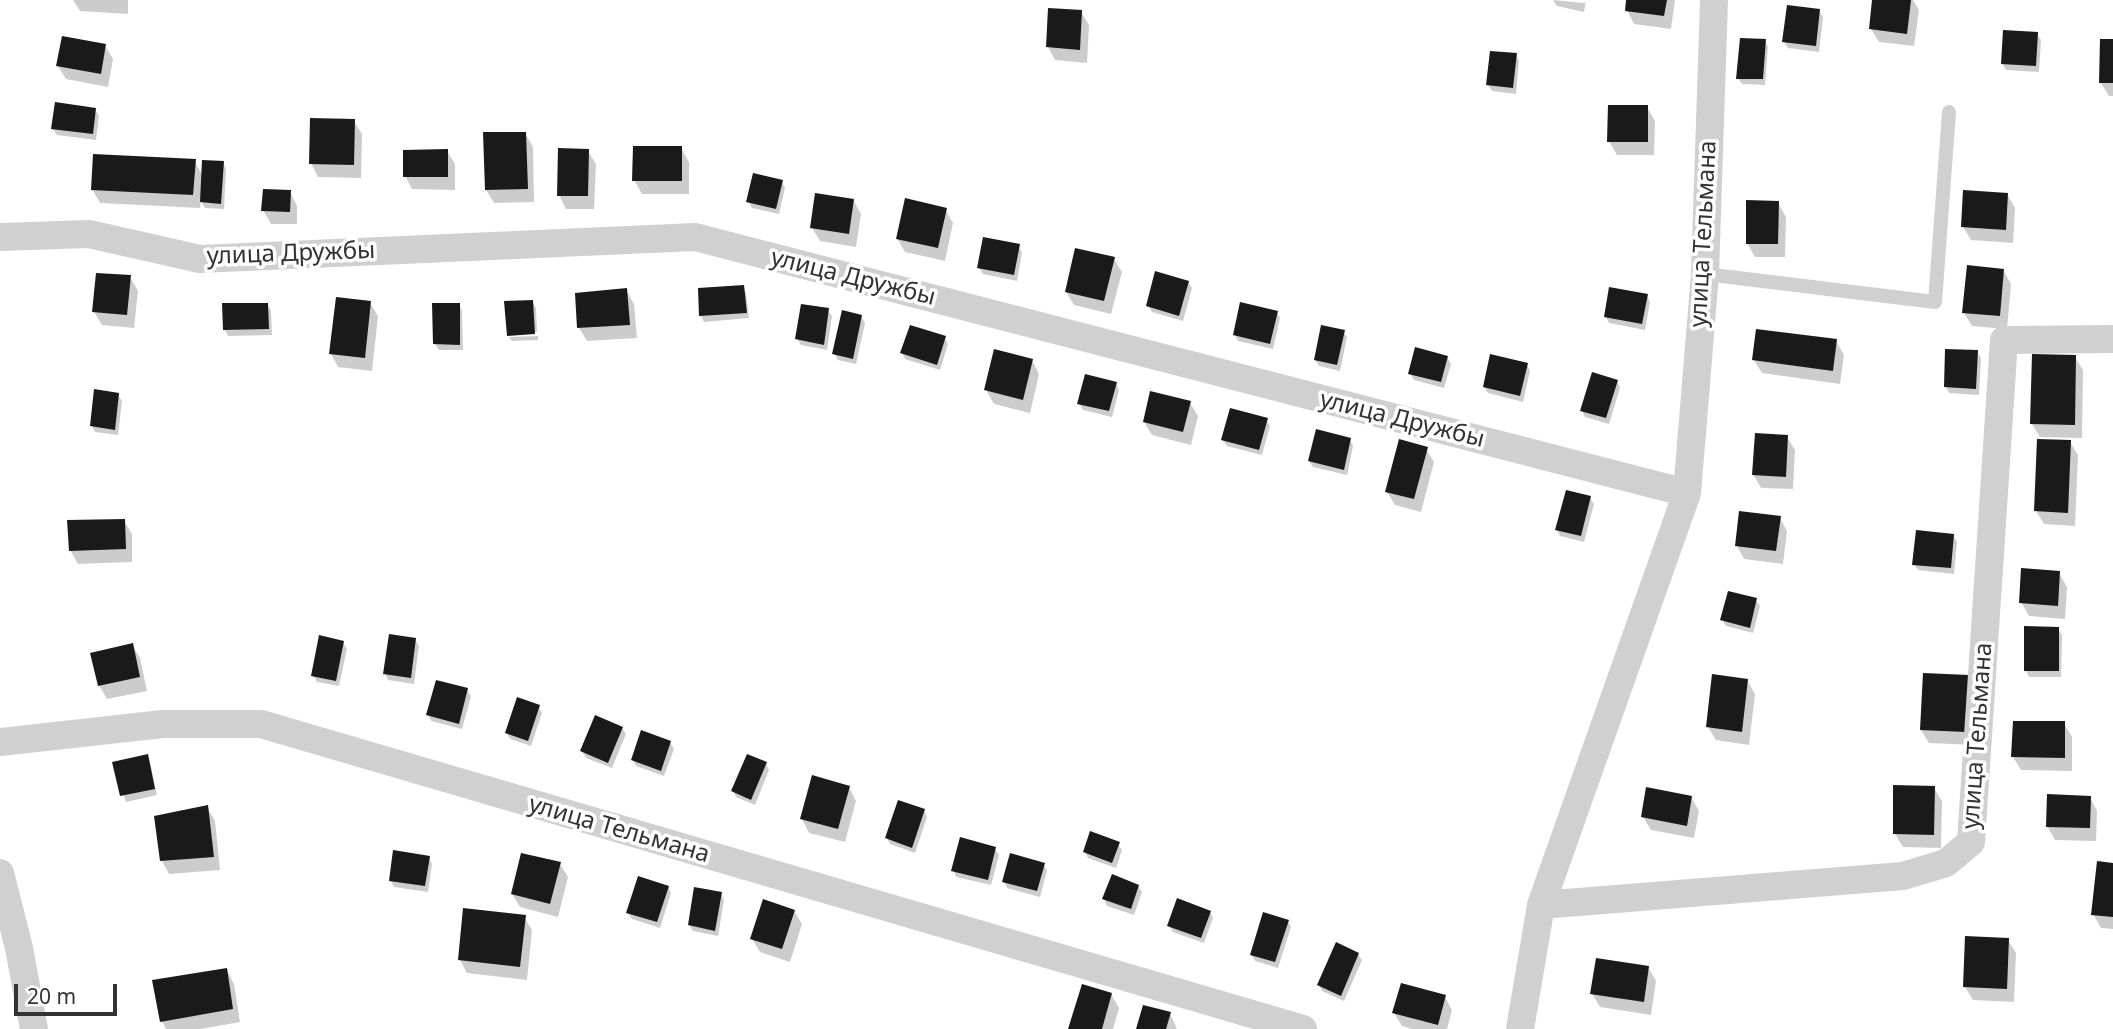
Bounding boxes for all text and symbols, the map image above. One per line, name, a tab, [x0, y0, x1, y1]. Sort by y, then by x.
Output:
street label: улица Тельмана	[1685, 140, 1723, 328]
street label: улица Дружбы	[206, 237, 376, 271]
street label: улица Дружбы	[768, 244, 938, 312]
street label: улица Дружбы	[1317, 386, 1487, 454]
street label: улица Тельмана	[1957, 642, 1999, 830]
street label: улица Тельмана	[525, 790, 713, 870]
scale bar	[18, 970, 121, 1014]
text: 20 m	[27, 982, 76, 1010]

